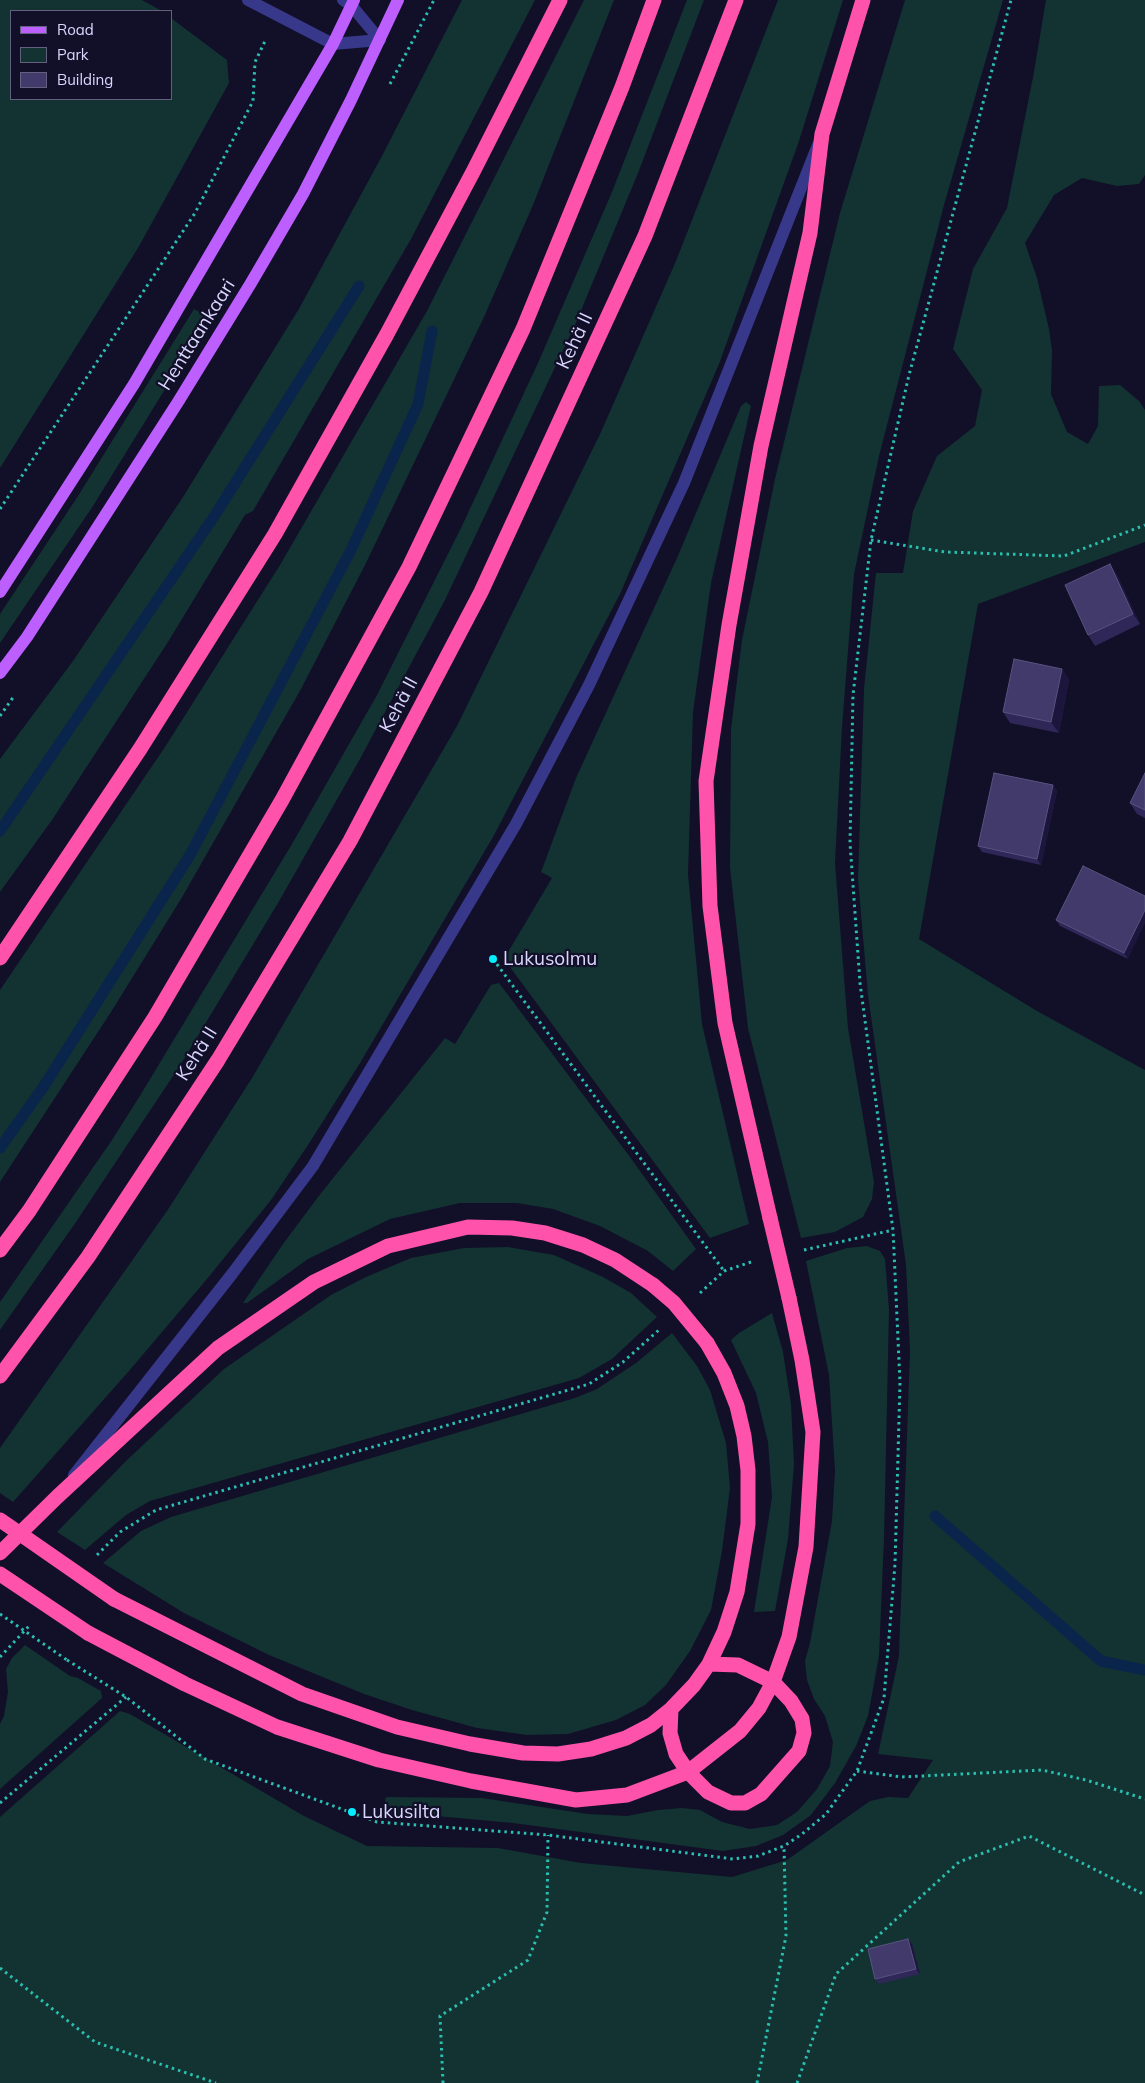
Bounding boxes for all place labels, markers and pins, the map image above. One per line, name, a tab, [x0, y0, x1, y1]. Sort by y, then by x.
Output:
place label: Lukusolmu	[503, 948, 597, 970]
marker: Lukusolmu	[487, 953, 499, 965]
place label: Lukusilta	[362, 1801, 440, 1823]
marker: Lukusilta	[346, 1806, 358, 1818]

